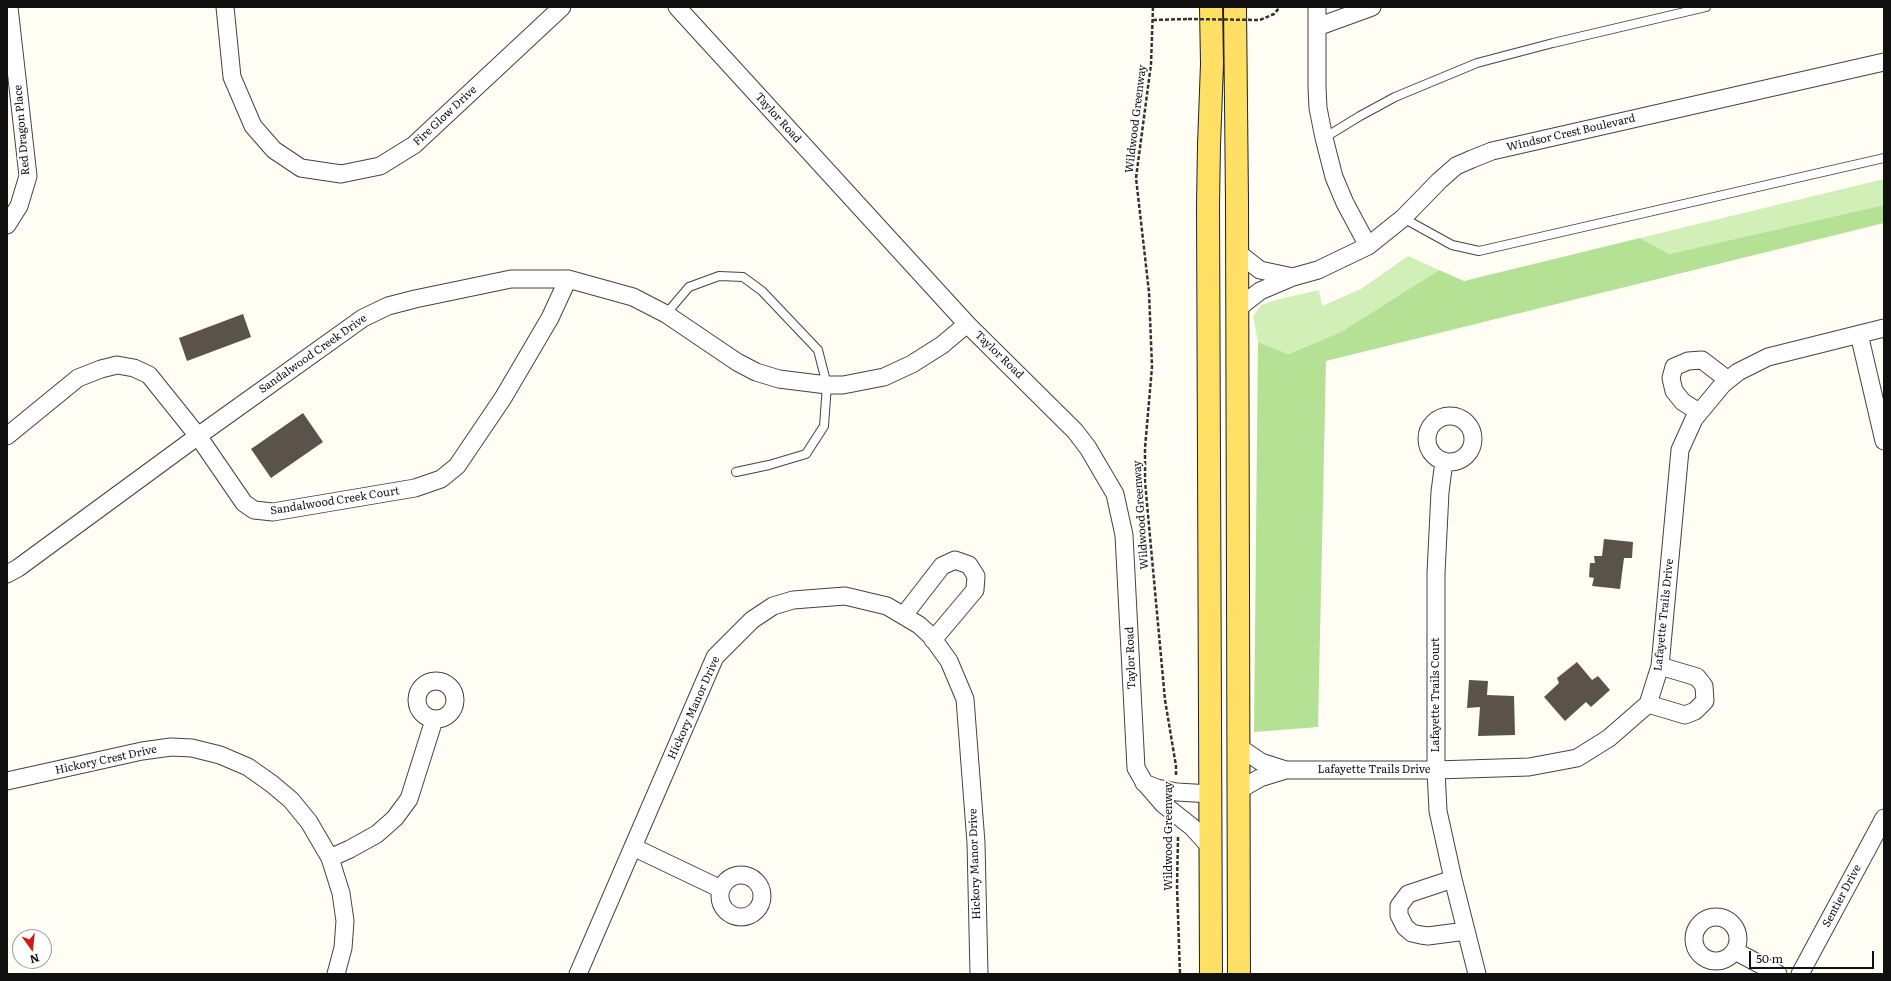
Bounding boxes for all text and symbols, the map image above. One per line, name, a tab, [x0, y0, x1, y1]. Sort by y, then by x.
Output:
street label: Wildwood Greenway	[1123, 64, 1149, 174]
street label: Fire Glow Drive	[410, 83, 480, 149]
street label: Red Dragon Place	[11, 84, 33, 176]
street label: Taylor Road	[752, 90, 804, 146]
street label: Windsor Crest Boulevard	[1505, 112, 1637, 154]
street label: Sandalwood Creek Drive	[257, 312, 369, 396]
street label: Taylor Road	[972, 328, 1026, 382]
street label: Wildwood Greenway	[1131, 460, 1151, 570]
street label: Sandalwood Creek Court	[270, 484, 400, 518]
street label: Lafayette Trails Drive	[1652, 558, 1676, 672]
street label: Taylor Road	[1123, 626, 1139, 690]
street label: Lafayette Trails Court	[1429, 638, 1443, 752]
street label: Hickory Manor Drive	[665, 654, 723, 762]
street label: Hickory Crest Drive	[54, 743, 158, 777]
street label: Lafayette Trails Drive	[1317, 763, 1431, 777]
street label: Wildwood Greenway	[1162, 781, 1176, 891]
street label: Hickory Manor Drive	[966, 808, 984, 920]
street label: Sentier Drive	[1820, 862, 1864, 930]
north arrow	[12, 929, 52, 969]
scale bar	[1751, 943, 1876, 969]
text: 50 m	[1756, 949, 1783, 967]
text: N	[28, 951, 41, 969]

